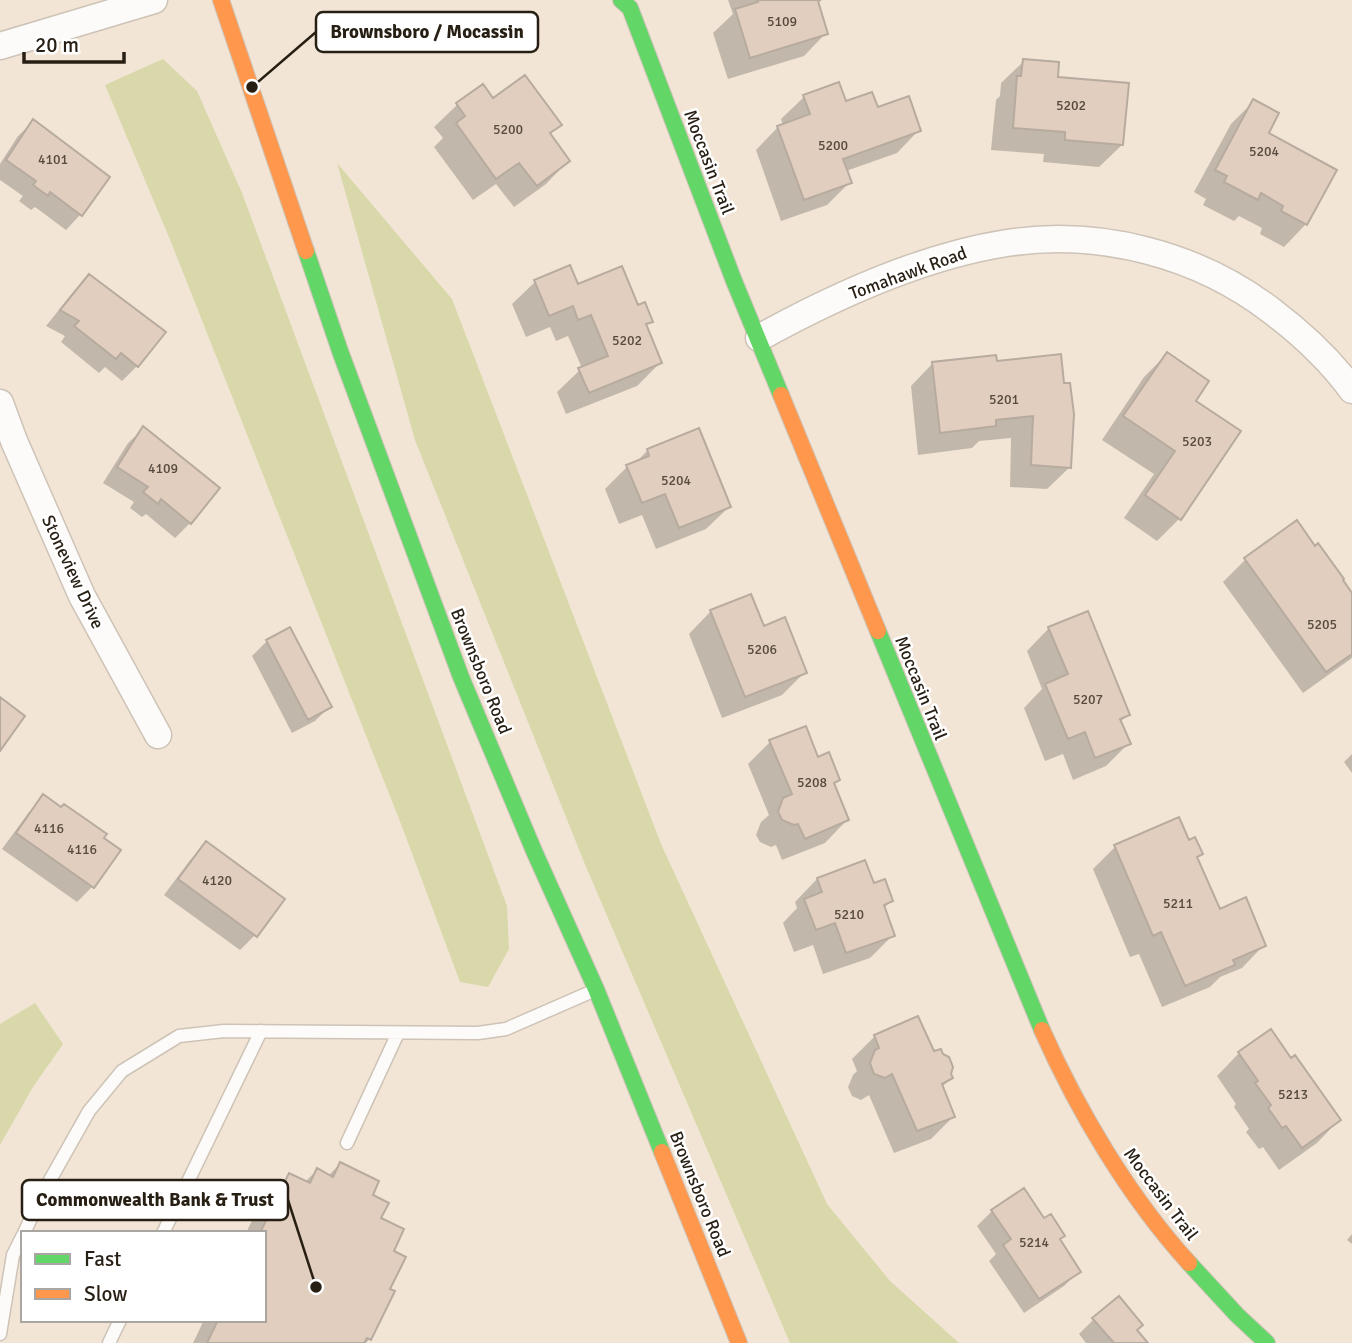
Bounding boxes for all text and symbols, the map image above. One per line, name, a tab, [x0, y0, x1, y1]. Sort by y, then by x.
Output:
callout: Brownsboro / Mocassin	[316, 12, 538, 52]
house number: 5109	[767, 13, 797, 30]
text: Brownsboro / Mocassin	[330, 20, 524, 44]
scale bar	[24, 21, 124, 65]
text: 20 m	[35, 32, 79, 58]
house number: 5202	[1056, 97, 1086, 114]
street label: Moccasin Trail	[679, 107, 739, 217]
house number: 5200	[493, 121, 523, 138]
house number: 5200	[818, 137, 848, 154]
house number: 5204	[1249, 143, 1280, 160]
house number: 4101	[38, 151, 68, 168]
street label: Tomahawk Road	[846, 242, 970, 304]
house number: 5202	[612, 332, 642, 349]
house number: 5201	[989, 391, 1019, 408]
house number: 5203	[1182, 433, 1212, 450]
house number: 4109	[148, 460, 178, 477]
house number: 5204	[661, 472, 692, 489]
street label: Stoneview Drive	[37, 512, 109, 632]
street label: Brownsboro Road	[446, 605, 516, 737]
house number: 5205	[1307, 616, 1337, 633]
street label: Moccasin Trail	[890, 633, 952, 743]
house number: 5206	[747, 641, 777, 658]
house number: 5207	[1073, 691, 1103, 708]
house number: 5208	[797, 774, 827, 791]
house number: 4116	[34, 820, 64, 837]
house number: 4116	[67, 841, 97, 858]
house number: 4120	[202, 872, 232, 889]
house number: 5211	[1163, 895, 1193, 912]
house number: 5210	[834, 906, 864, 923]
house number: 5213	[1278, 1086, 1308, 1103]
street label: Brownsboro Road	[665, 1128, 735, 1260]
street label: Moccasin Trail	[1119, 1143, 1203, 1245]
callout: Commonwealth Bank & Trust	[22, 1180, 288, 1220]
text: Commonwealth Bank & Trust	[36, 1188, 274, 1212]
legend	[21, 1231, 266, 1322]
house number: 5214	[1019, 1234, 1050, 1251]
text: Fast	[84, 1246, 121, 1272]
text: Slow	[84, 1281, 128, 1307]

